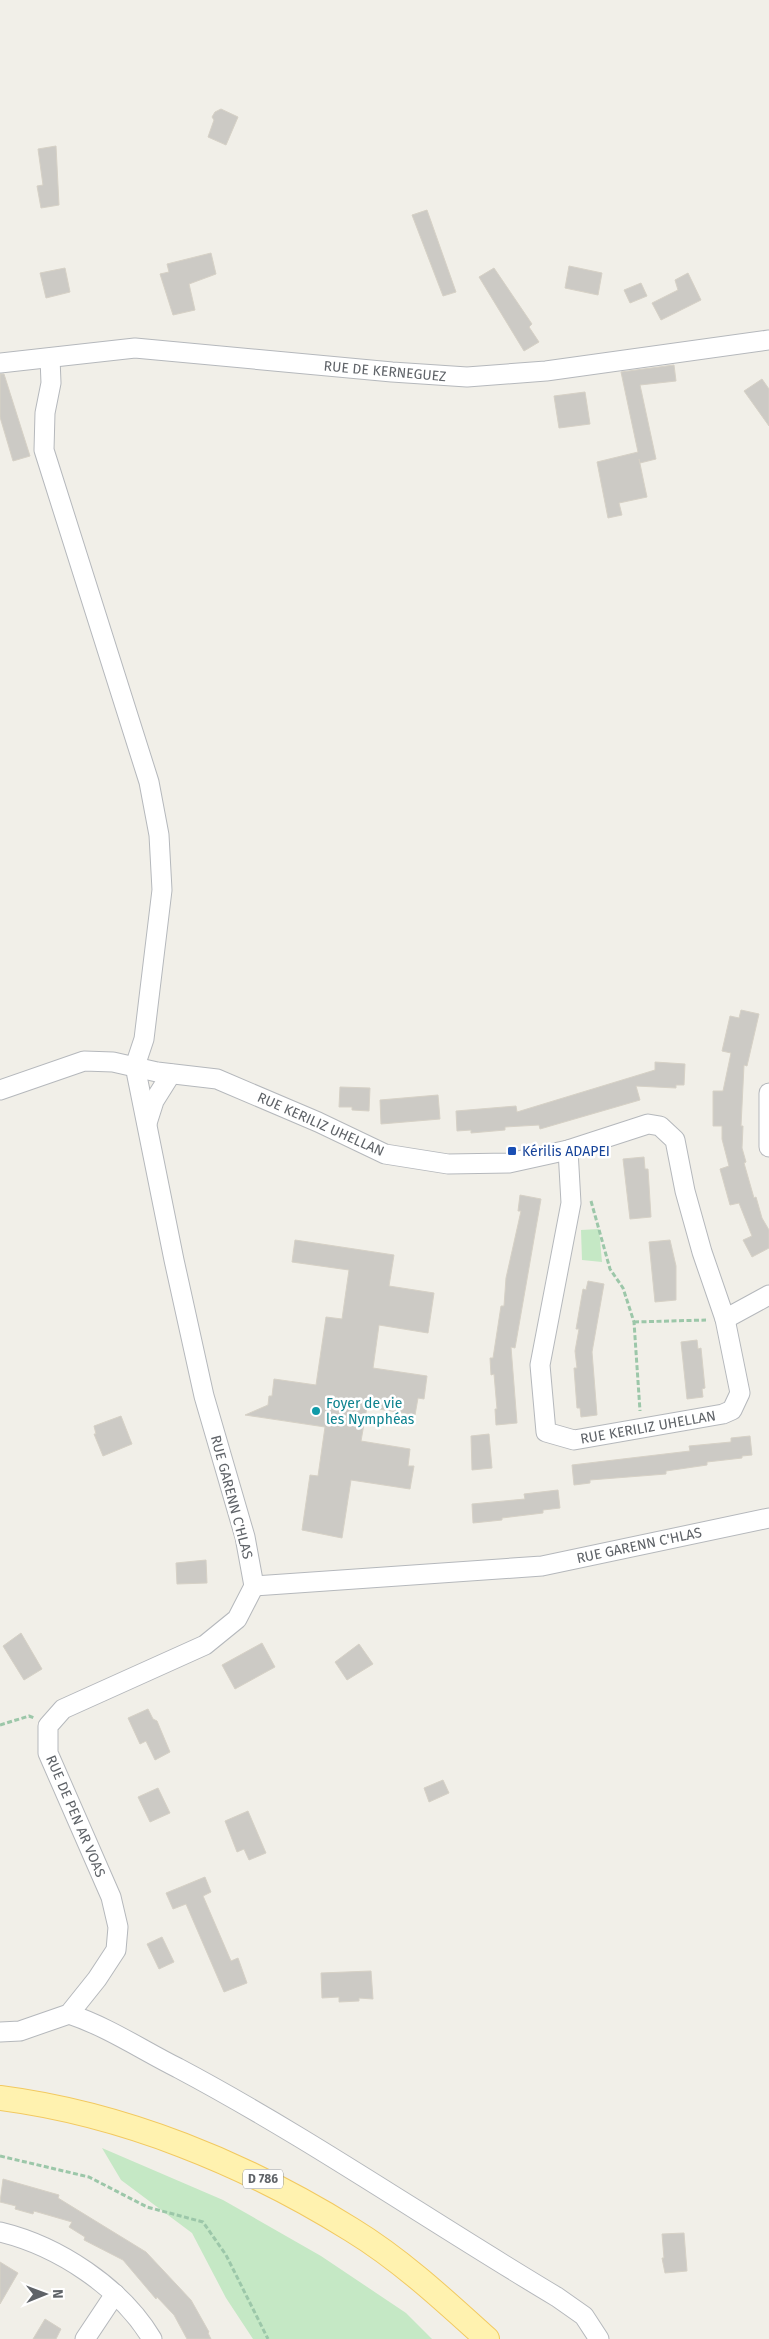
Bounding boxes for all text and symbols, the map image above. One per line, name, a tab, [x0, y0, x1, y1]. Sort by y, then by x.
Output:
street label: RUE DE KERNEGUEZ	[323, 358, 447, 385]
street label: RUE KERILIZ UHELLAN	[255, 1089, 387, 1160]
place label: Kérilis ADAPEI	[522, 1143, 610, 1160]
marker: Kérilis ADAPEI	[506, 1145, 518, 1157]
place label: Foyer de vie les Nymphéas	[326, 1395, 415, 1428]
marker: Foyer de vie les Nymphéas	[310, 1405, 322, 1417]
street label: RUE KERILIZ UHELLAN	[579, 1407, 717, 1448]
street label: RUE GARENN C'HLAS	[207, 1433, 256, 1561]
street label: RUE GARENN C'HLAS	[575, 1524, 704, 1567]
street label: RUE DE PEN AR VOAS	[42, 1753, 109, 1880]
road number: D 786	[243, 2170, 283, 2188]
north arrow	[20, 2269, 70, 2319]
text: N	[49, 2289, 66, 2299]

